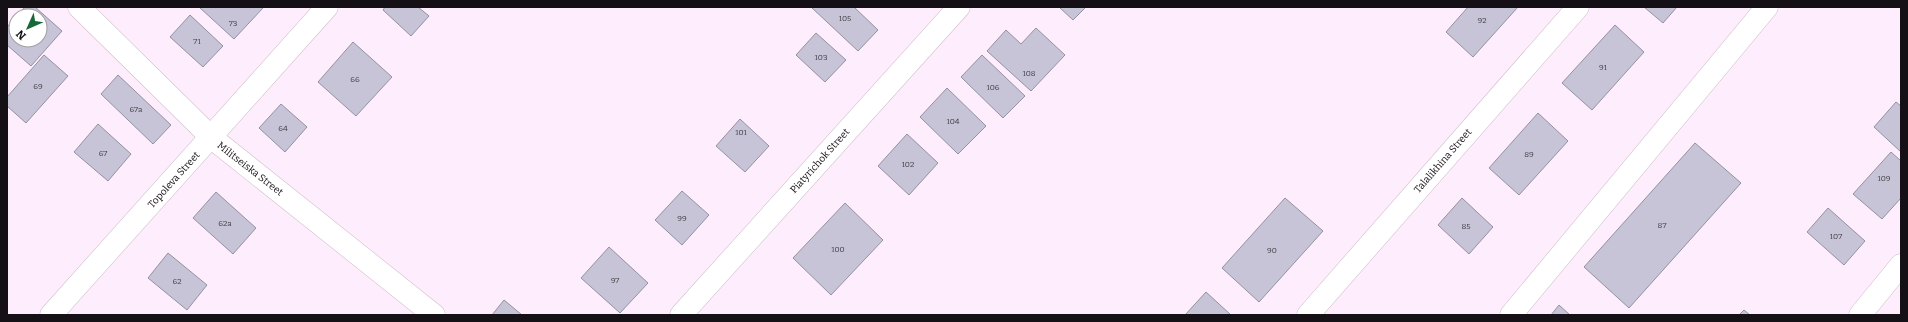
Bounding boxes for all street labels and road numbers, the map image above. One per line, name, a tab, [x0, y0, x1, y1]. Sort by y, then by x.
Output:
street label: Piatyrichok Street	[788, 126, 852, 196]
street label: Talalikhina Street	[1412, 126, 1475, 196]
street label: Militseiska Street	[215, 140, 286, 199]
street label: Topoleva Street	[146, 149, 203, 211]

